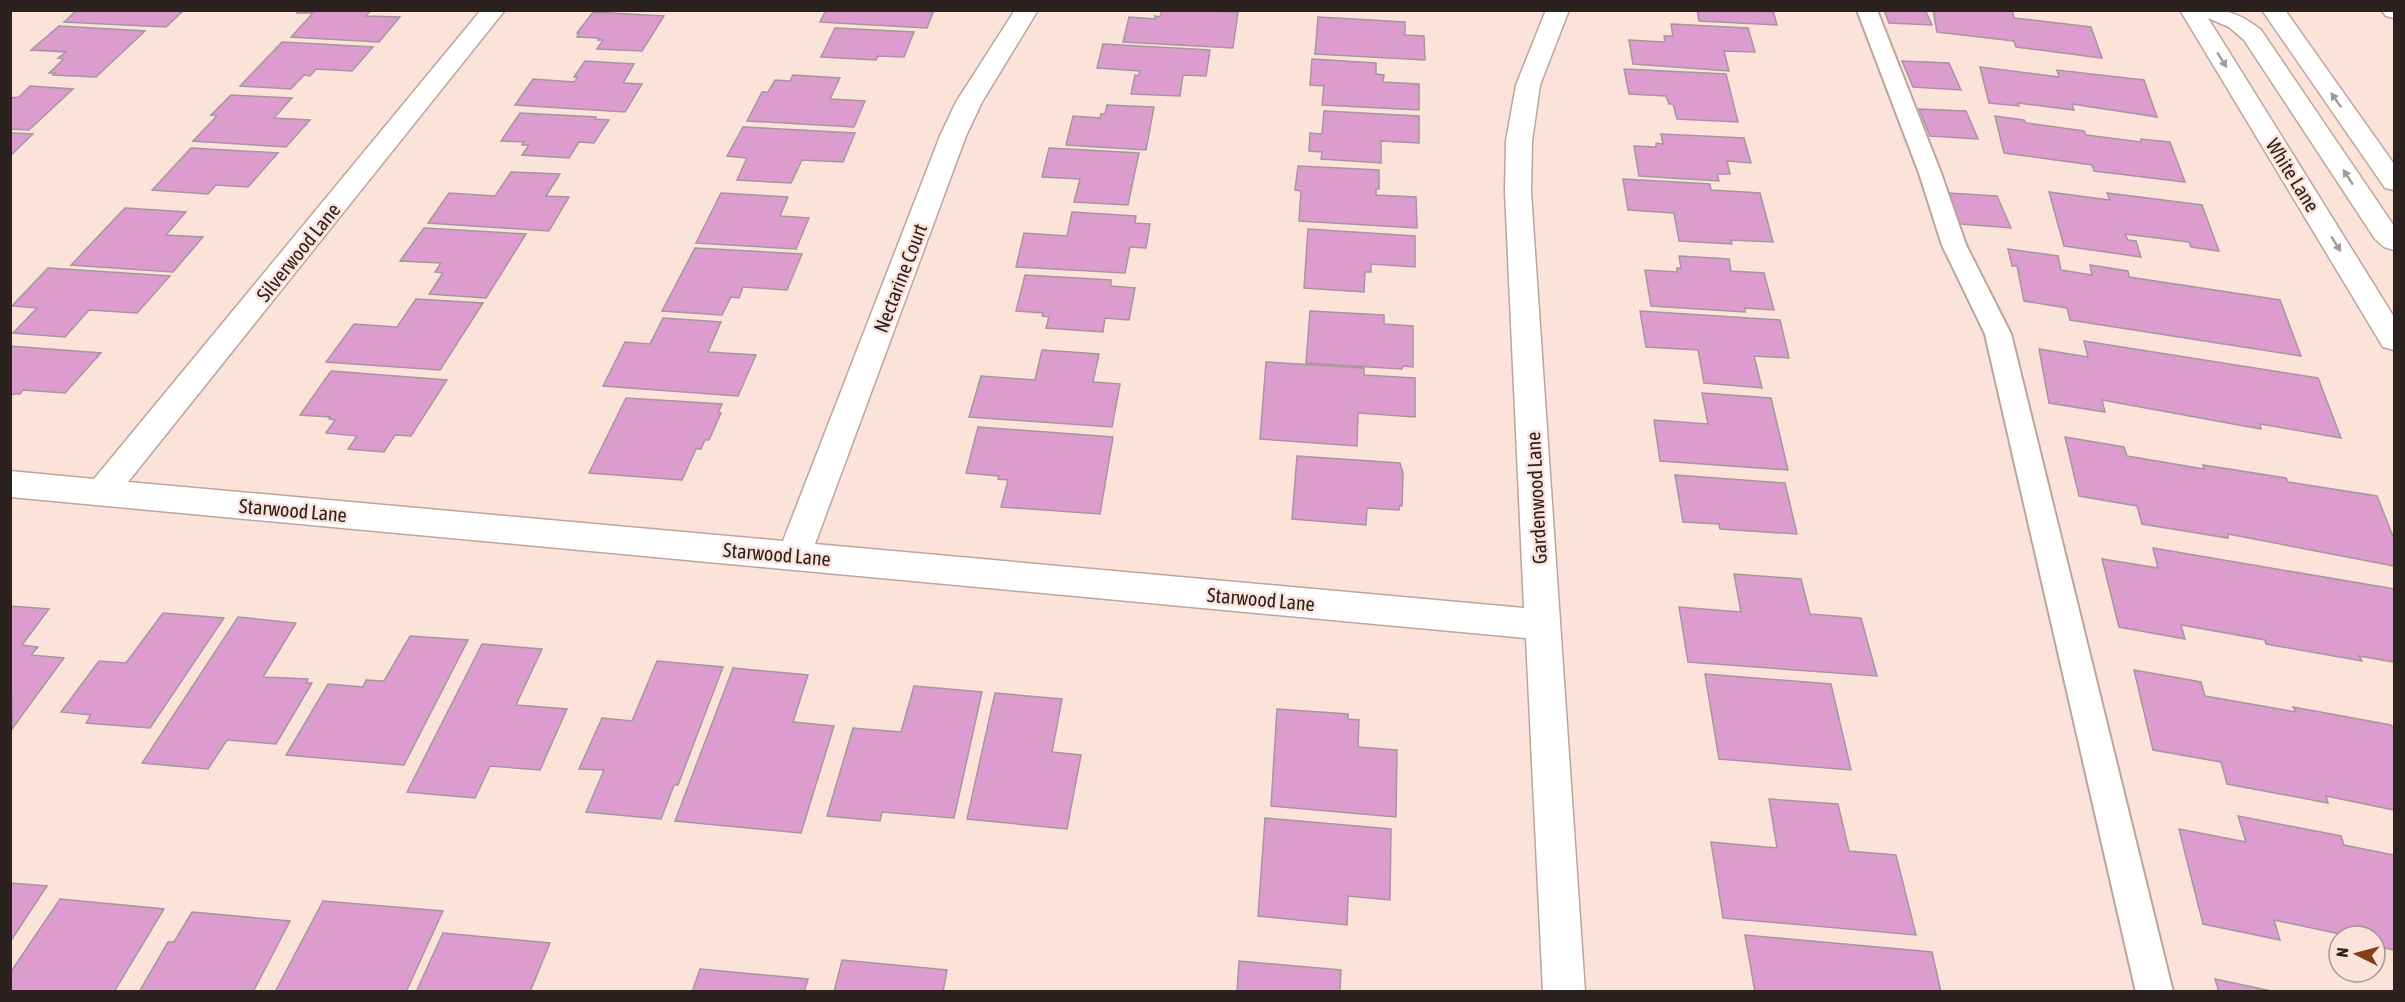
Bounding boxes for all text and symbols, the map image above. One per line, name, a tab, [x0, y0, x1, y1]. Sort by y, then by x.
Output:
one-way arrow	[2217, 52, 2228, 68]
one-way arrow	[2330, 92, 2342, 108]
street label: White Lane	[2262, 134, 2324, 216]
one-way arrow	[2343, 169, 2354, 185]
street label: Silverwood Lane	[251, 198, 345, 306]
street label: Nectarine Court	[869, 220, 931, 336]
one-way arrow	[2330, 236, 2341, 252]
street label: Gardenwood Lane	[1521, 431, 1551, 565]
street label: Starwood Lane	[238, 494, 348, 526]
street label: Starwood Lane	[722, 538, 832, 570]
street label: Starwood Lane	[1206, 583, 1316, 615]
north arrow	[2327, 924, 2387, 984]
text: N	[2333, 947, 2352, 958]

